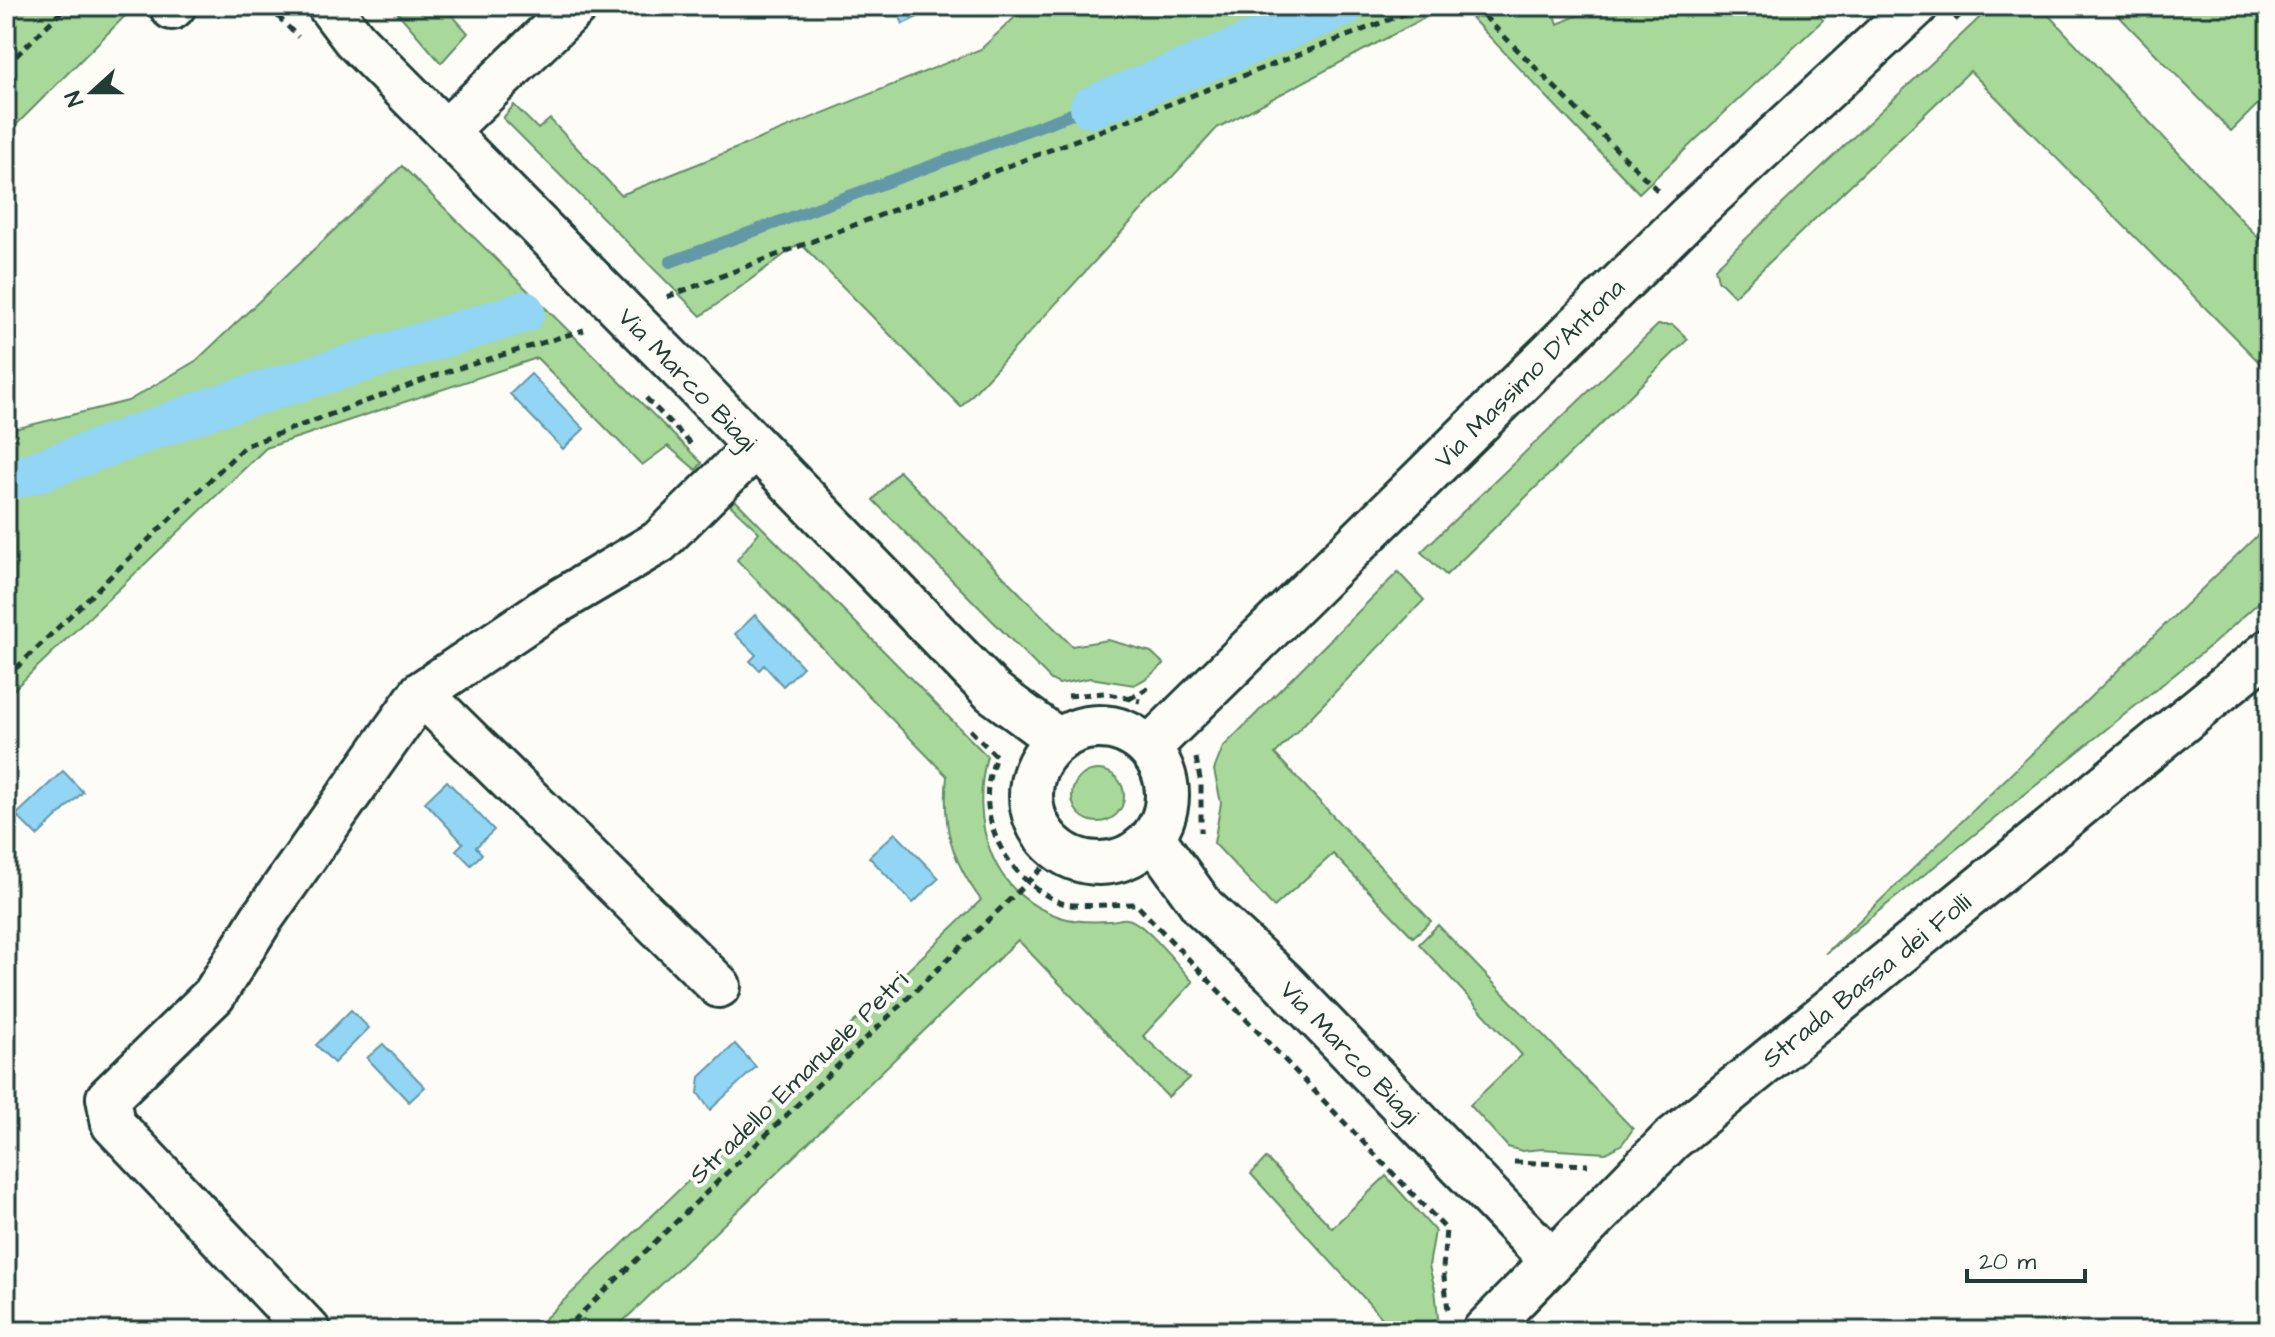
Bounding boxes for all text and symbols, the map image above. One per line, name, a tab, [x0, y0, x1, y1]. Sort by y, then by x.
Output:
north arrow	[52, 52, 132, 132]
text: N	[58, 86, 92, 111]
street label: Via Massimo D'Antona	[1426, 270, 1633, 477]
street label: Via Marco Biagi	[608, 300, 765, 461]
street label: Strada Bassa dei Folli	[1754, 885, 1979, 1076]
street label: Stradello Emanuele Petri	[681, 963, 916, 1192]
street label: Via Marco Biagi	[1270, 973, 1427, 1134]
scale bar	[1967, 1233, 2085, 1283]
text: 20 m	[1979, 1245, 2036, 1279]

